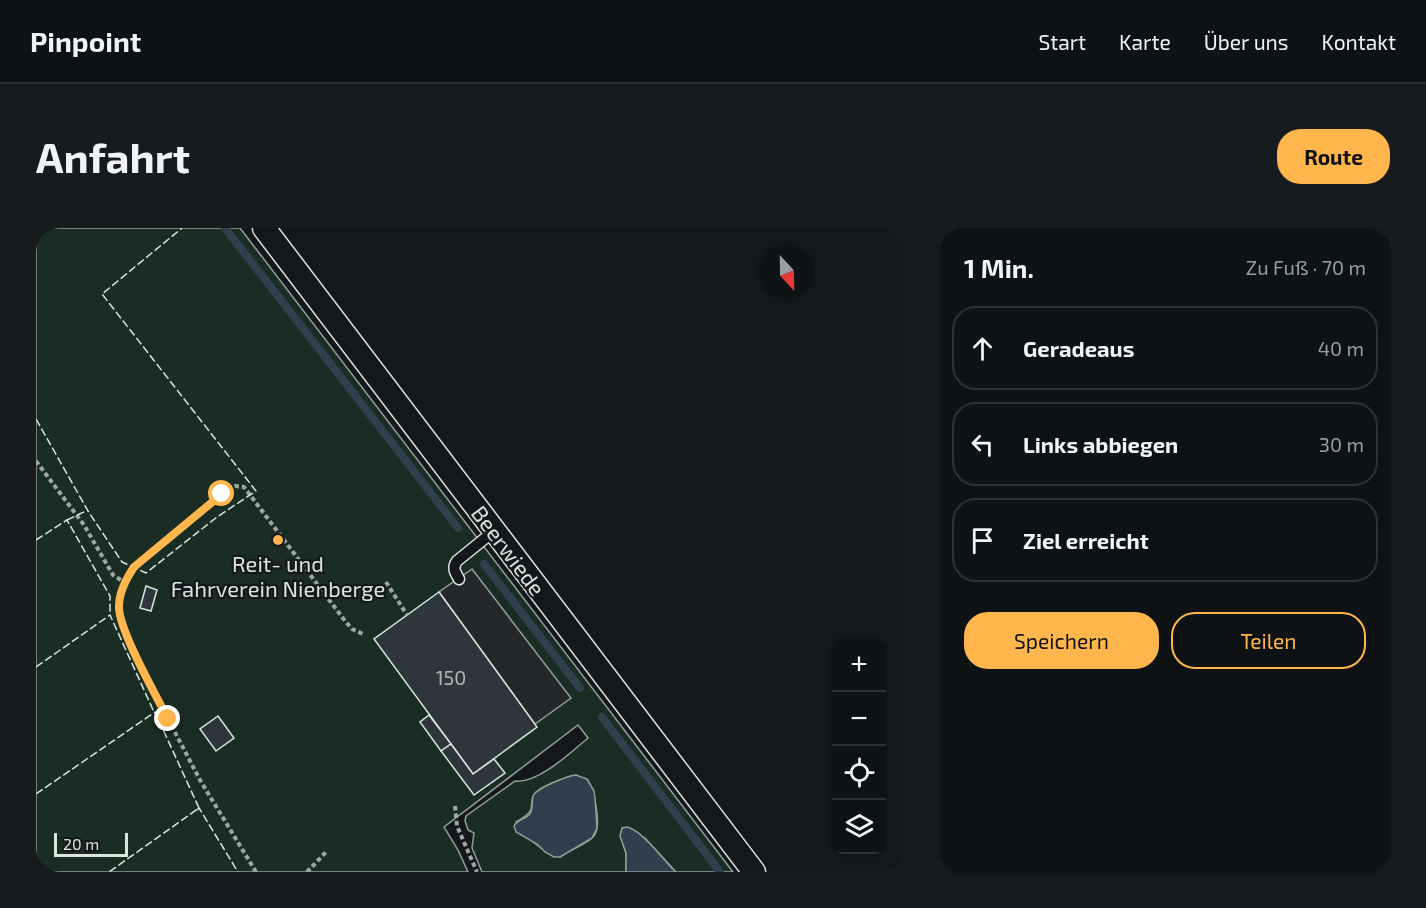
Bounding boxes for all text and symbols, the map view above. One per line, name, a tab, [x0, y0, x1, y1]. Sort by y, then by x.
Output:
text: Pinpoint	[30, 24, 141, 58]
text: Start	[1039, 29, 1086, 54]
text: Karte	[1119, 29, 1171, 54]
text: Über uns	[1204, 29, 1289, 54]
text: Kontakt	[1322, 29, 1396, 54]
button: Route	[1277, 129, 1390, 184]
text: Anfahrt	[36, 131, 190, 181]
north arrow	[760, 246, 814, 300]
text: 1 Min.	[964, 252, 1034, 283]
text: Zu Fuß · 70 m	[1246, 255, 1366, 279]
icon: ahead	[966, 332, 999, 365]
text: Geradeaus	[1023, 335, 1134, 361]
text: 40 m	[1318, 336, 1364, 360]
icon: left	[966, 428, 999, 461]
text: Links abbiegen	[1023, 431, 1178, 457]
text: 30 m	[1319, 432, 1364, 456]
route start	[208, 480, 234, 506]
street label: Beerwiede	[467, 500, 551, 600]
icon: arrive	[966, 524, 999, 557]
text: Ziel erreicht	[1023, 527, 1149, 553]
marker: Reit- und Fahrverein Nienberge	[271, 533, 285, 547]
place label: Reit- und Fahrverein Nienberge	[171, 550, 385, 601]
button: Speichern	[964, 612, 1159, 669]
button: Teilen	[1171, 612, 1366, 669]
map controls	[832, 638, 886, 854]
button: +	[832, 638, 886, 692]
house number: 150	[436, 665, 466, 689]
button: −	[832, 692, 886, 746]
route end	[154, 705, 180, 731]
button: locate	[832, 746, 886, 800]
button: layers	[832, 800, 886, 854]
scale bar	[54, 830, 128, 858]
text: 20 m	[63, 834, 99, 853]

